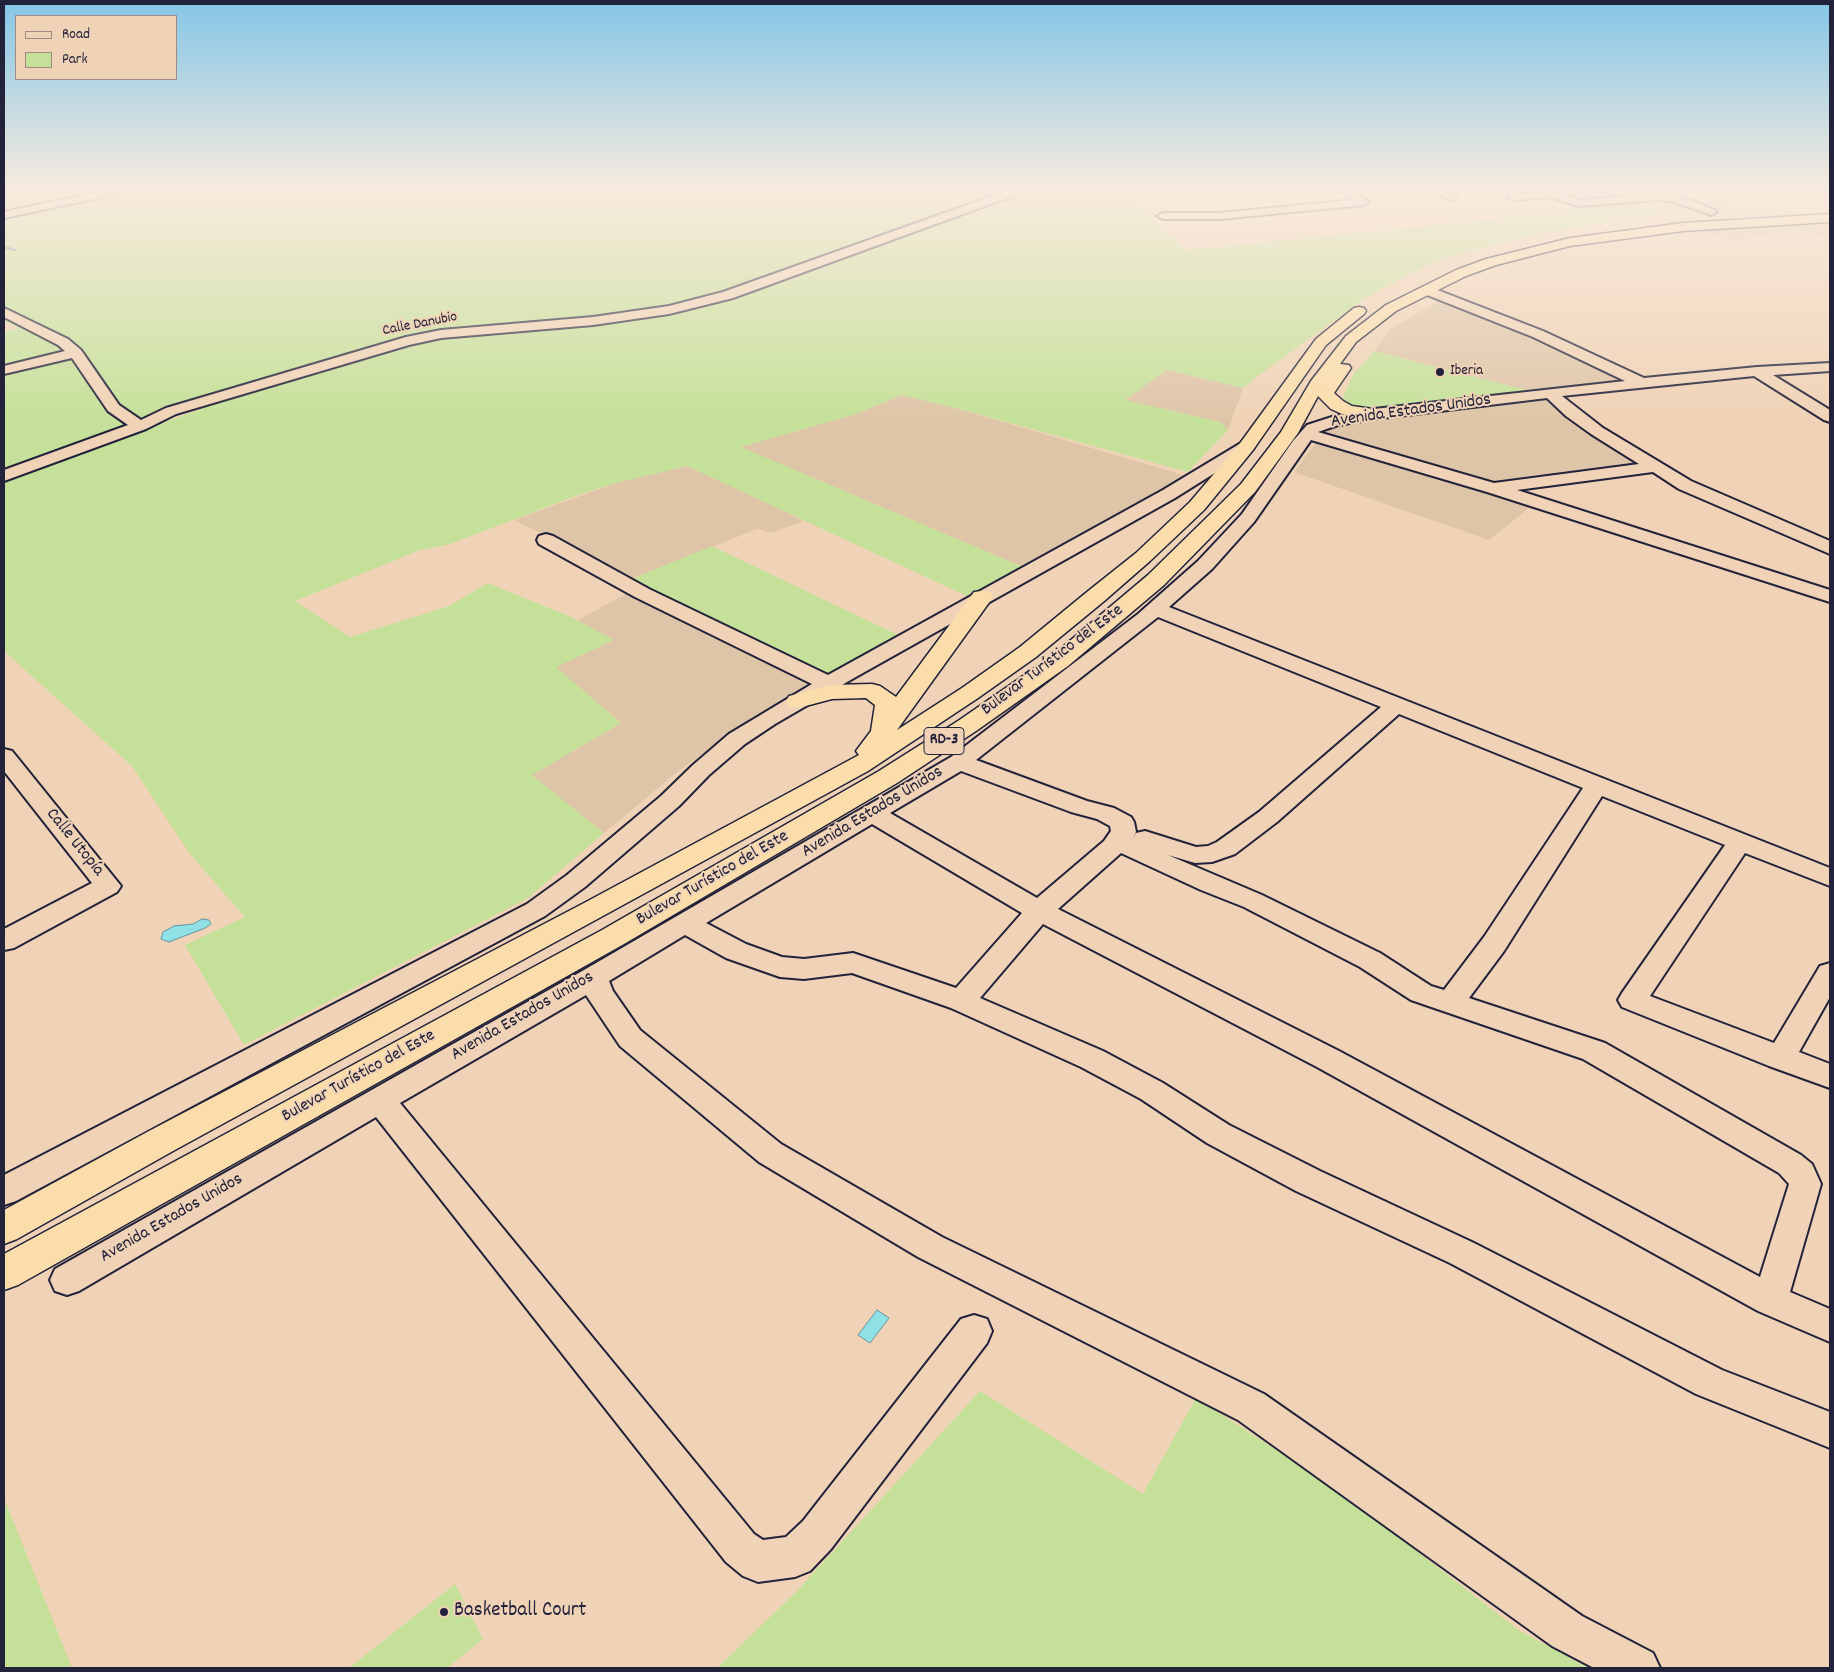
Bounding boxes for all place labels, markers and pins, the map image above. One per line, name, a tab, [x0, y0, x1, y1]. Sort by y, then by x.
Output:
place label: Iberia	[1450, 363, 1483, 381]
marker: Iberia	[1434, 366, 1446, 378]
place label: Basketball Court	[454, 1599, 586, 1625]
marker: Basketball Court	[438, 1606, 450, 1618]

